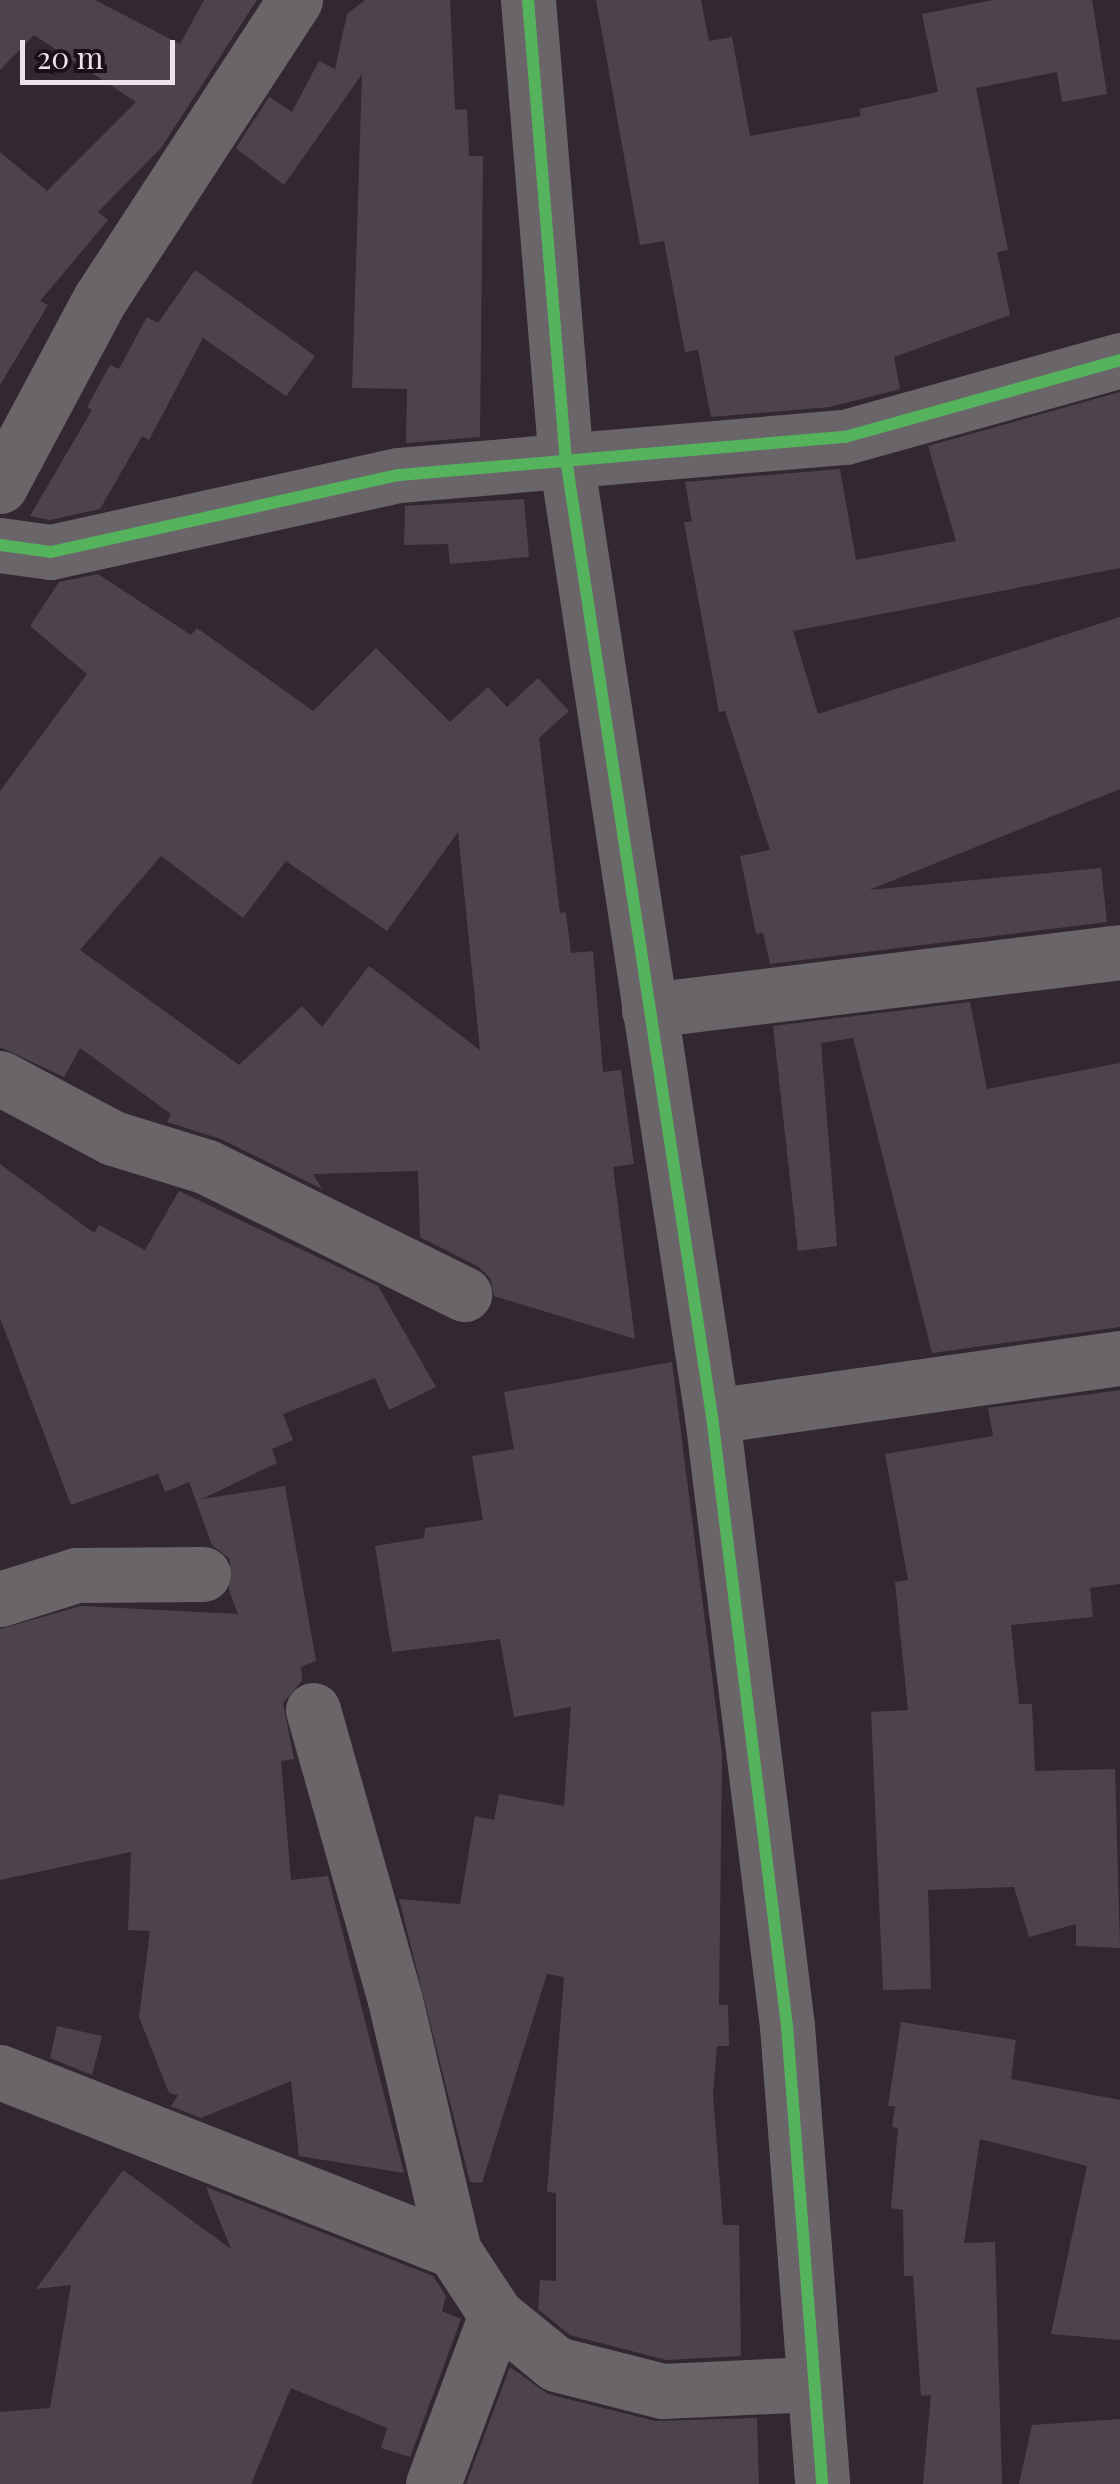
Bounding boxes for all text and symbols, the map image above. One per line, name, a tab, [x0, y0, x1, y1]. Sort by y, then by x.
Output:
scale bar	[25, 20, 180, 82]
text: 20 m	[37, 37, 103, 77]

